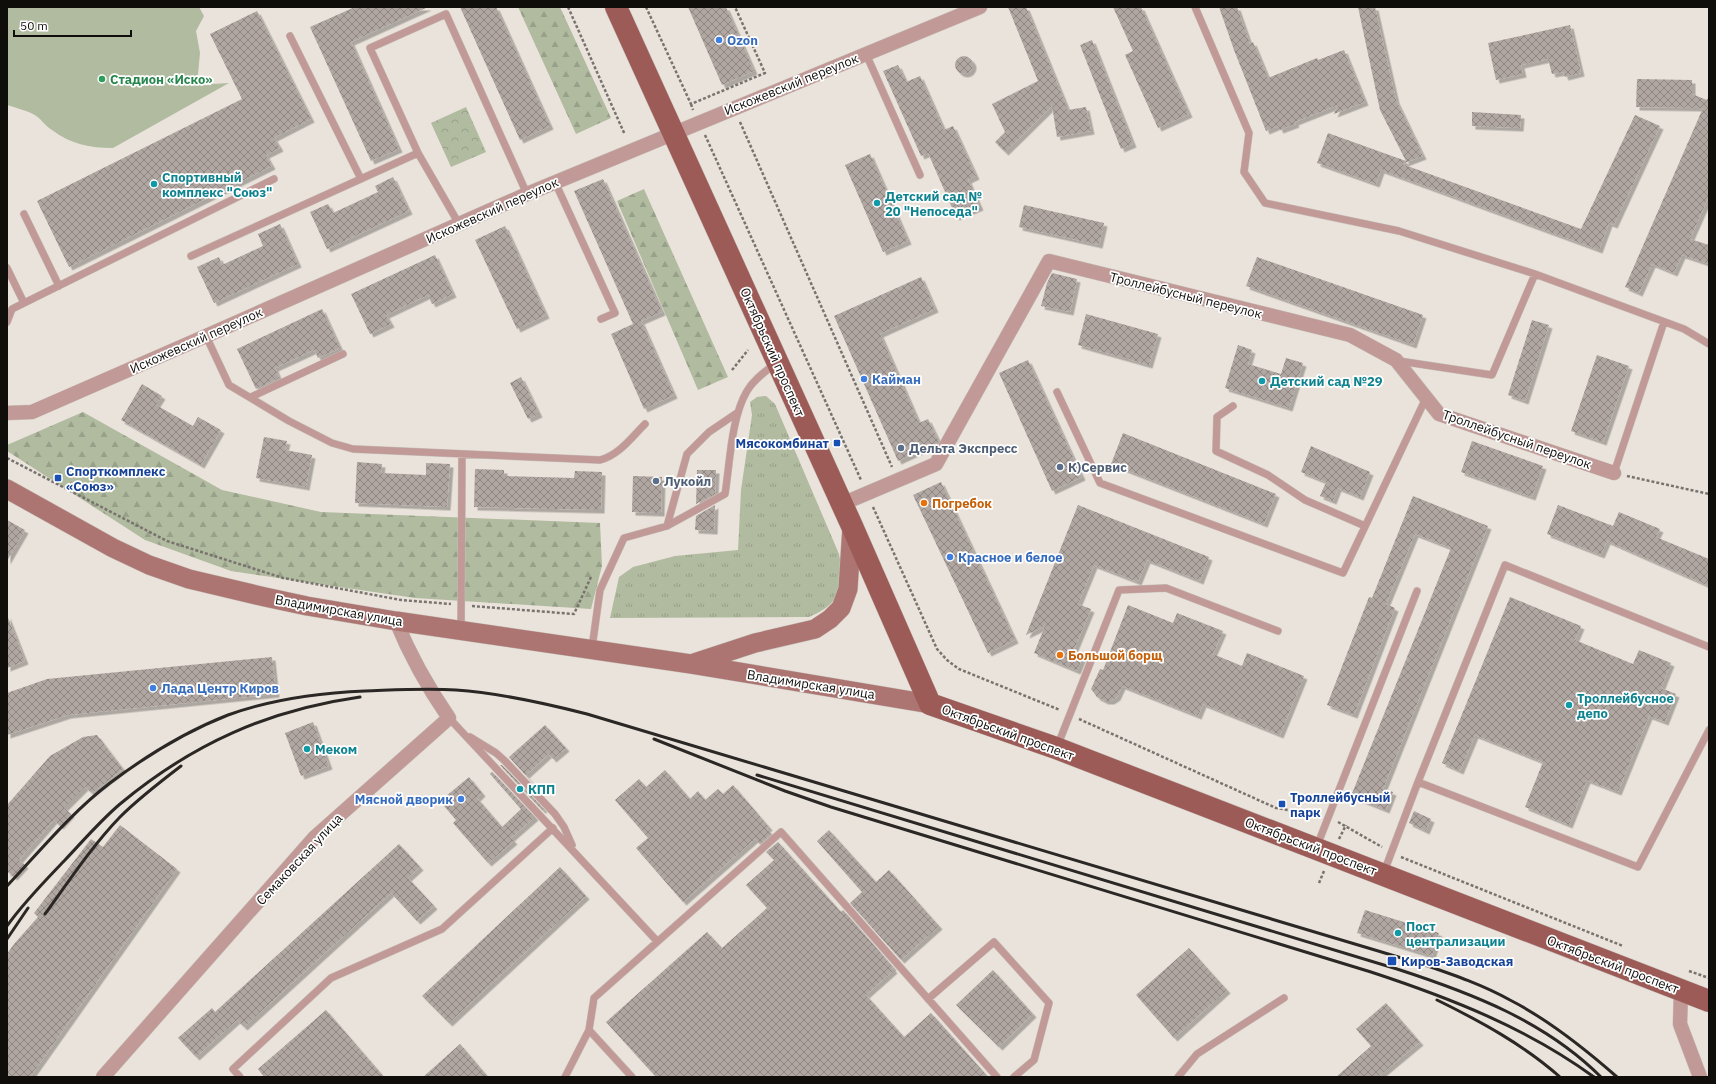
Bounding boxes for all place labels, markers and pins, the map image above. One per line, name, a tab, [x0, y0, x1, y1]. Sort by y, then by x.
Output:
place label: Ozon	[727, 32, 758, 49]
marker: Ozon	[714, 35, 724, 45]
place label: Стадион «Иско»	[110, 71, 213, 88]
marker: Стадион «Иско»	[97, 74, 107, 84]
place label: Спортивный комплекс "Союз"	[162, 169, 272, 201]
marker: Спортивный комплекс "Союз"	[149, 179, 159, 189]
place label: Детский сад № 20 "Непоседа"	[885, 188, 982, 220]
marker: Детский сад № 20 "Непоседа"	[872, 198, 882, 208]
place label: Кайман	[872, 371, 921, 388]
place label: Детский сад №29	[1270, 373, 1383, 390]
marker: Кайман	[859, 374, 869, 384]
marker: Детский сад №29	[1257, 376, 1267, 386]
place label: Мясокомбинат	[736, 435, 830, 452]
marker: Мясокомбинат	[832, 438, 842, 448]
place label: Дельта Экспресс	[909, 440, 1018, 457]
marker: Дельта Экспресс	[896, 443, 906, 453]
place label: К)Сервис	[1068, 459, 1127, 476]
marker: К)Сервис	[1055, 462, 1065, 472]
place label: Спорткомплекс «Союз»	[66, 463, 166, 495]
marker: Спорткомплекс «Союз»	[53, 473, 63, 483]
place label: Лукойл	[664, 473, 711, 490]
marker: Лукойл	[651, 476, 661, 486]
place label: Погребок	[932, 495, 992, 512]
marker: Погребок	[919, 498, 929, 508]
place label: Красное и белое	[958, 549, 1063, 566]
marker: Красное и белое	[945, 552, 955, 562]
place label: Большой борщ	[1068, 647, 1163, 664]
marker: Большой борщ	[1055, 650, 1065, 660]
place label: Лада Центр Киров	[161, 680, 279, 697]
marker: Лада Центр Киров	[148, 683, 158, 693]
place label: Троллейбусное депо	[1577, 690, 1674, 722]
marker: Троллейбусное депо	[1564, 700, 1574, 710]
place label: Меком	[315, 741, 357, 758]
marker: Меком	[302, 744, 312, 754]
place label: КПП	[528, 781, 555, 798]
marker: КПП	[515, 784, 525, 794]
place label: Троллейбусный парк	[1290, 789, 1391, 821]
place label: Мясной дворик	[355, 791, 453, 808]
marker: Мясной дворик	[456, 794, 466, 804]
marker: Троллейбусный парк	[1277, 799, 1287, 809]
place label: Пост централизации	[1406, 918, 1506, 950]
marker: Пост централизации	[1393, 928, 1403, 938]
place label: Киров-Заводская	[1401, 953, 1513, 970]
marker: Киров-Заводская	[1386, 955, 1398, 967]

